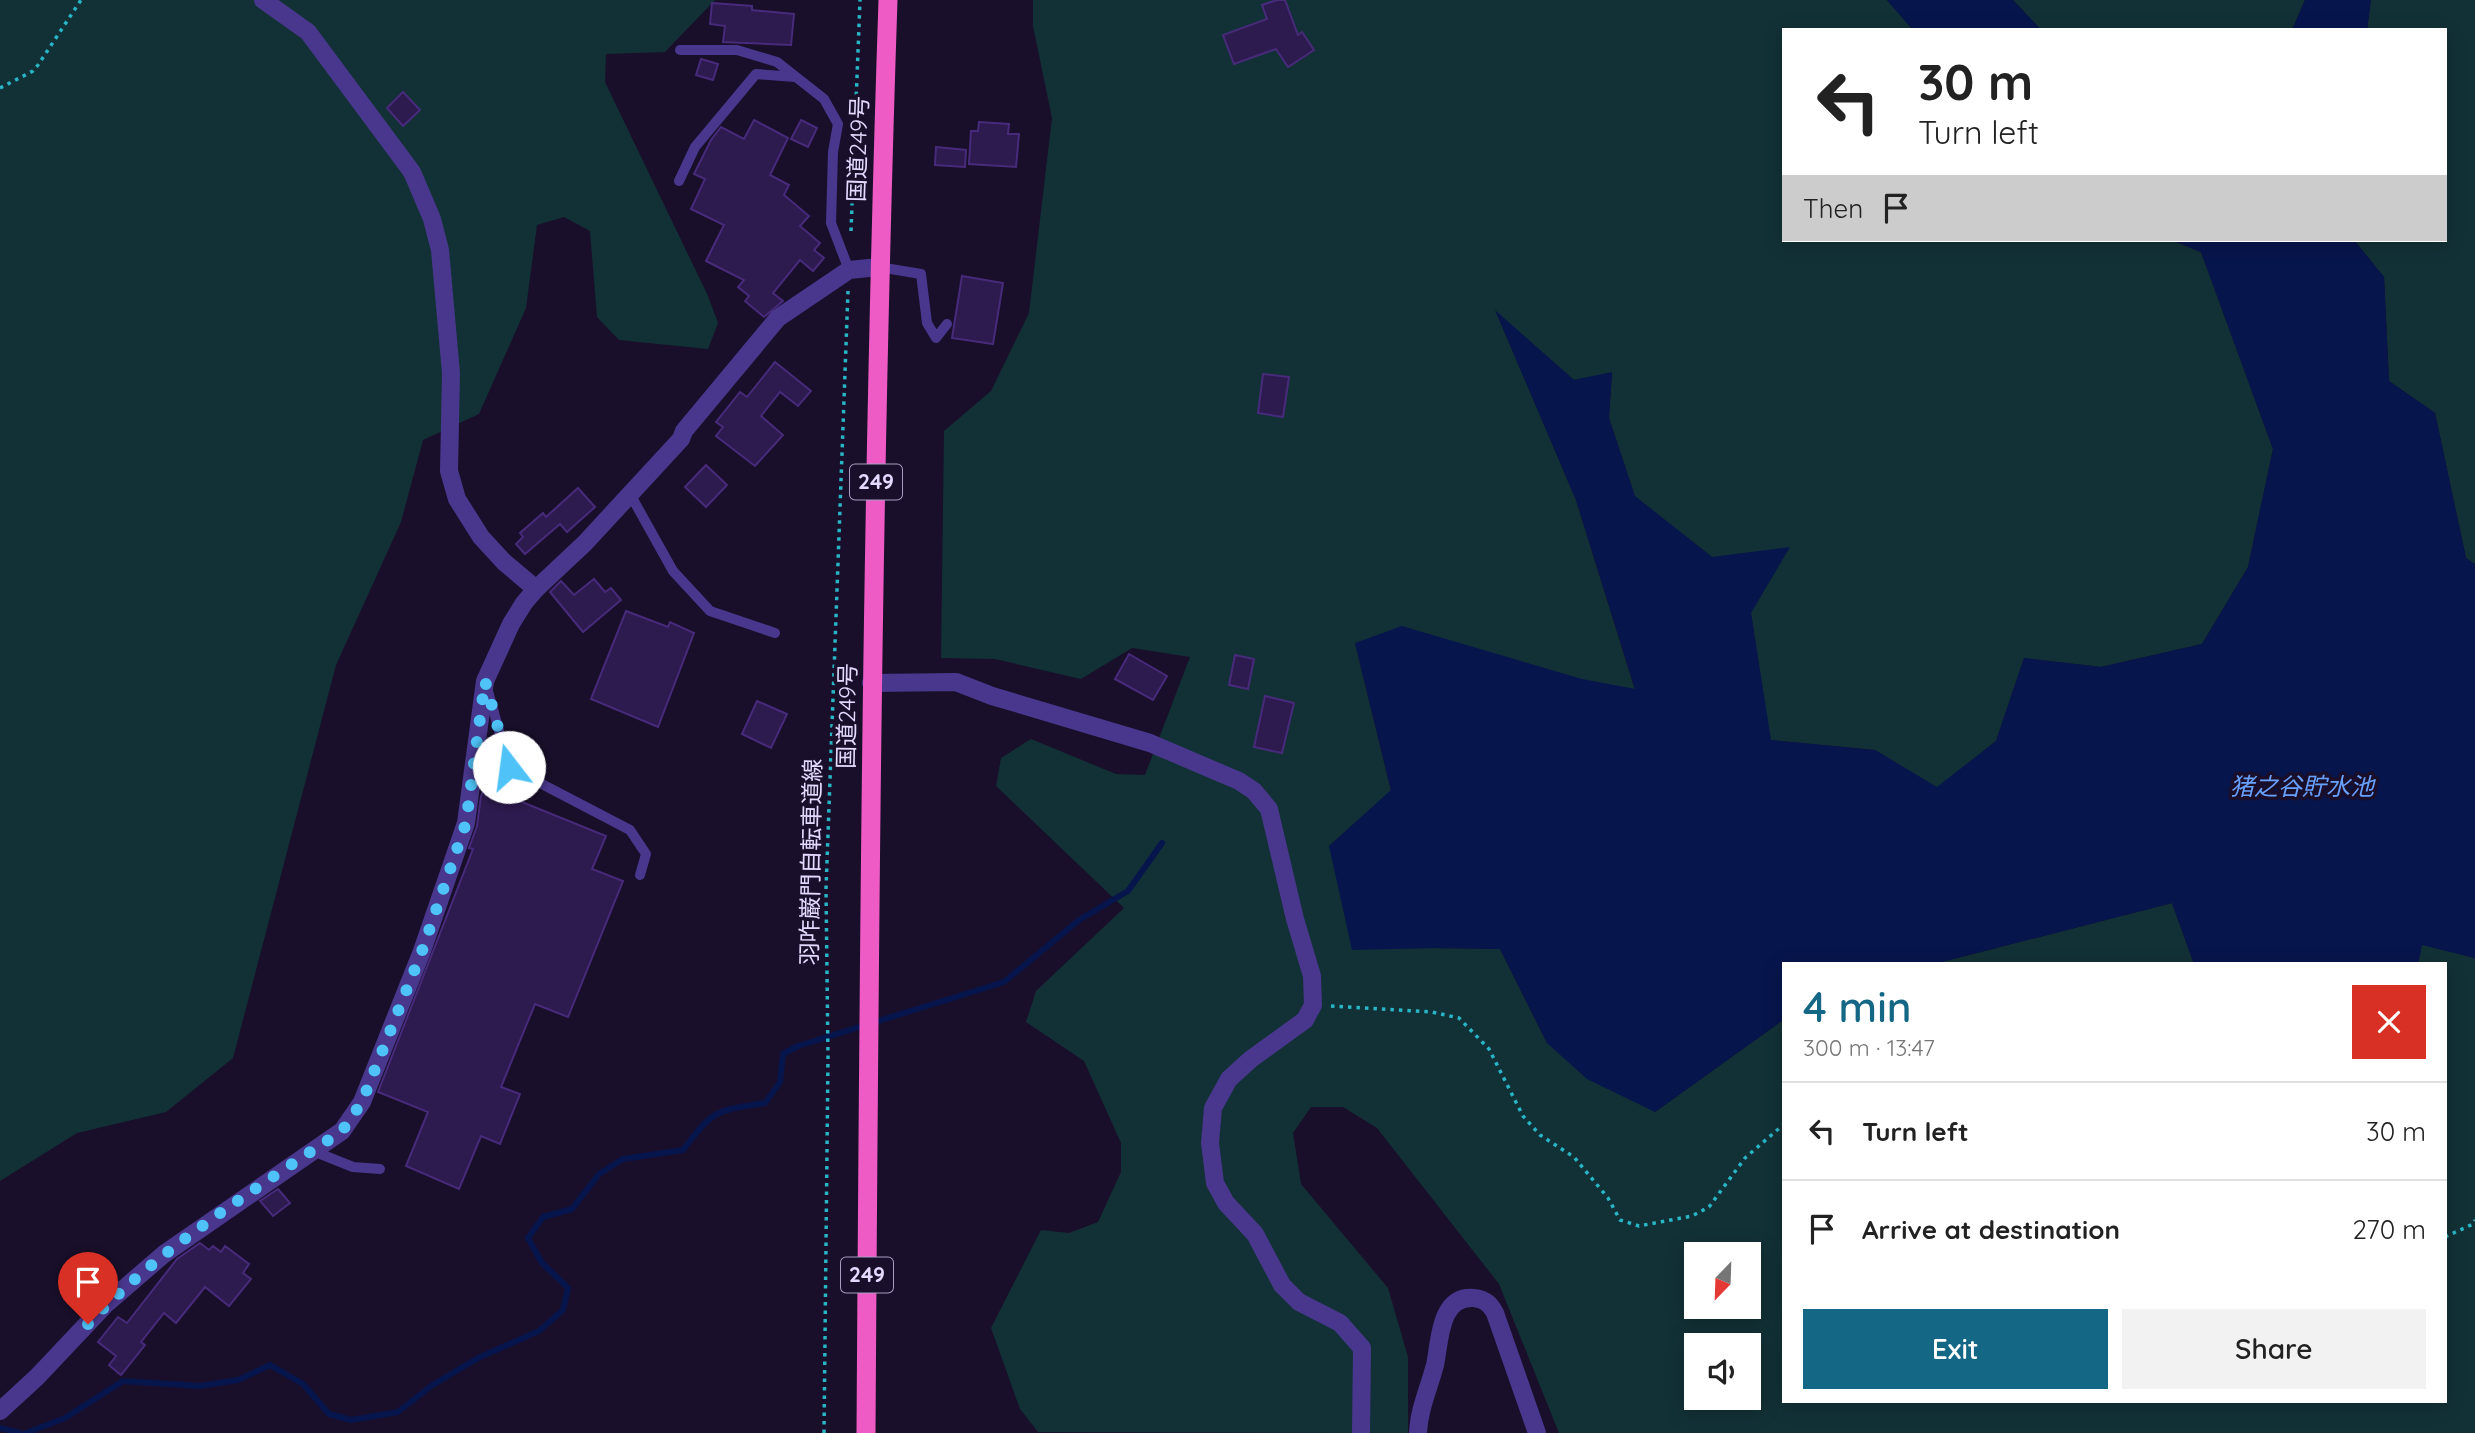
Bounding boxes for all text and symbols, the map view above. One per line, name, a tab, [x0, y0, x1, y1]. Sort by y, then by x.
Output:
text: 30 m	[1918, 51, 2033, 112]
icon: left	[1803, 56, 1894, 147]
street label: 国道249号	[841, 96, 874, 202]
text: Turn left	[1918, 112, 2039, 152]
icon: arrive	[1877, 189, 1915, 227]
text: Then	[1803, 192, 1863, 225]
road number: 249	[850, 464, 902, 500]
street label: 国道249号	[831, 663, 862, 769]
position arrow	[472, 730, 546, 804]
street label: 羽咋巌門自転車道線	[794, 758, 827, 966]
water label: 猪之谷貯水池	[2230, 771, 2376, 801]
text: 4 min	[1803, 980, 1912, 1033]
button: close	[2352, 985, 2426, 1059]
text: 300 m · 13:47	[1803, 1033, 1935, 1062]
icon: left	[1803, 1112, 1841, 1150]
text: Turn left	[1862, 1115, 1969, 1148]
text: 30 m	[2366, 1115, 2426, 1148]
icon: arrive	[1803, 1210, 1841, 1248]
text: Arrive at destination	[1862, 1213, 2120, 1246]
text: 270 m	[2352, 1213, 2426, 1246]
north arrow	[1684, 1242, 1760, 1320]
map controls	[1684, 1242, 1761, 1410]
pin	[58, 1252, 118, 1324]
road number: 249	[841, 1258, 893, 1292]
icon: arrive	[69, 1263, 107, 1301]
button: Exit	[1803, 1309, 2108, 1389]
button: Share	[2122, 1309, 2426, 1389]
button: sound	[1684, 1333, 1761, 1410]

